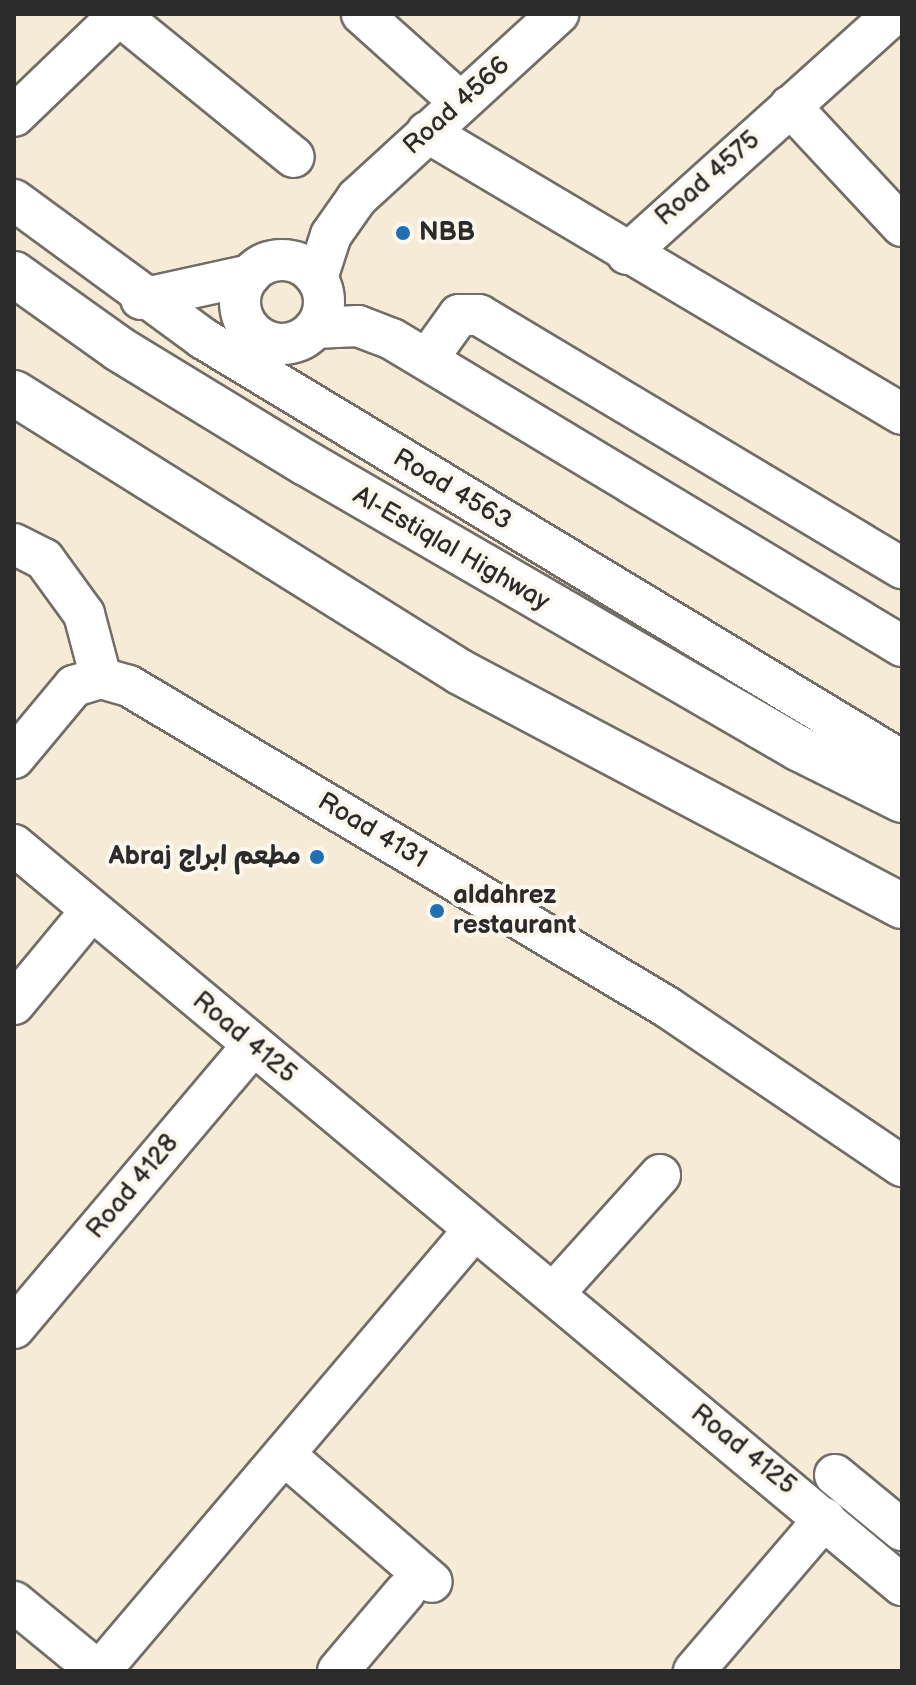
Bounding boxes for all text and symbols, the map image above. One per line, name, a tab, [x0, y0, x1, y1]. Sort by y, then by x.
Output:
street label: Road 4566	[397, 50, 517, 162]
street label: Road 4575	[649, 125, 767, 233]
place label: NBB	[419, 217, 475, 249]
marker: NBB	[394, 224, 412, 242]
street label: Road 4563	[387, 443, 517, 537]
street label: Al-Estiqlal Highway	[347, 480, 555, 618]
street label: Road 4131	[312, 786, 432, 876]
place label: Abraj مطعم ابراج	[109, 841, 301, 873]
marker: Abraj مطعم ابراج	[308, 848, 326, 866]
place label: aldahrez restaurant	[453, 880, 576, 942]
marker: aldahrez restaurant	[428, 902, 446, 920]
street label: Road 4125	[186, 986, 302, 1090]
street label: Road 4128	[80, 1129, 186, 1245]
street label: Road 4125	[684, 1398, 802, 1502]

